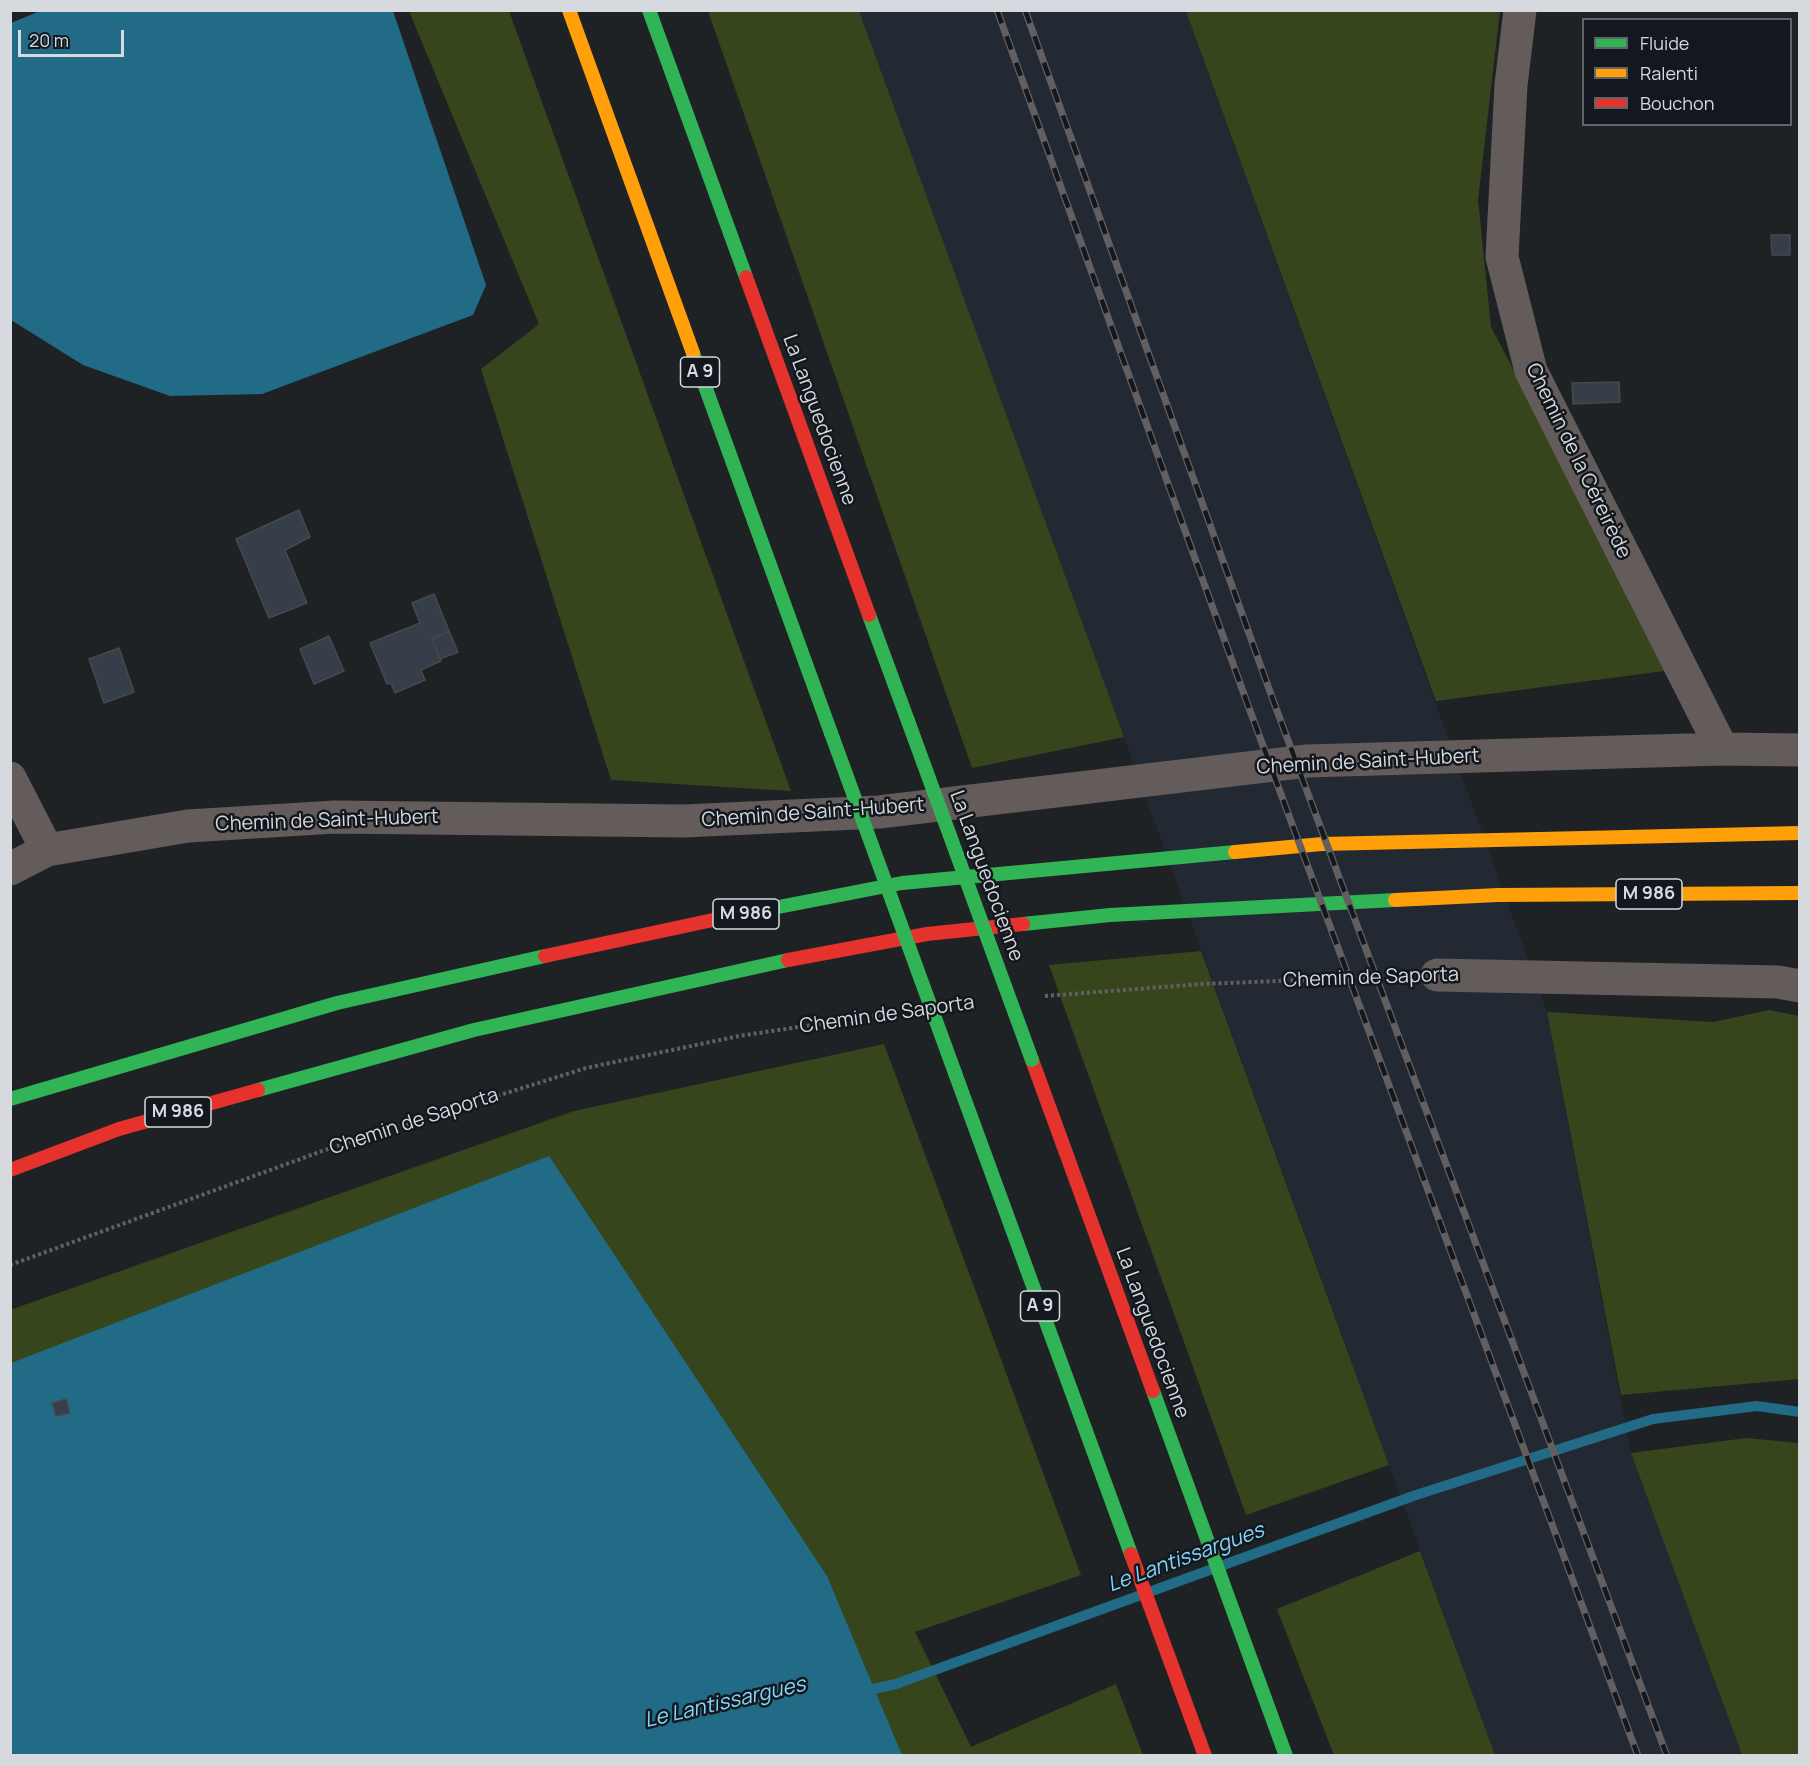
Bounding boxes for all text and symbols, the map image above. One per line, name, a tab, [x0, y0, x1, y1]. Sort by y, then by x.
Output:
scale bar	[21, 18, 128, 56]
legend	[1582, 18, 1792, 126]
text: 20 m	[29, 28, 69, 52]
text: Fluide	[1640, 31, 1689, 55]
text: Ralenti	[1640, 61, 1698, 85]
text: Bouchon	[1640, 91, 1714, 115]
street label: La Languedocienne	[777, 331, 861, 509]
road number: A 9	[680, 357, 720, 387]
street label: Chemin de la Céreirède	[1520, 359, 1636, 563]
street label: Chemin de Saint-Hubert	[1256, 744, 1480, 780]
street label: La Languedocienne	[944, 787, 1028, 965]
street label: Chemin de Saint-Hubert	[701, 793, 925, 833]
street label: Chemin de Saint-Hubert	[215, 805, 439, 837]
road number: M 986	[1616, 879, 1682, 909]
road number: M 986	[713, 899, 779, 929]
street label: Chemin de Saporta	[1283, 963, 1459, 993]
street label: Chemin de Saporta	[798, 991, 976, 1039]
street label: Chemin de Saporta	[327, 1083, 501, 1161]
road number: M 986	[145, 1097, 211, 1127]
street label: La Languedocienne	[1110, 1244, 1194, 1422]
road number: A 9	[1020, 1291, 1060, 1321]
water label: Le Lantissargues	[1104, 1518, 1268, 1598]
water label: Le Lantissargues	[642, 1672, 808, 1734]

